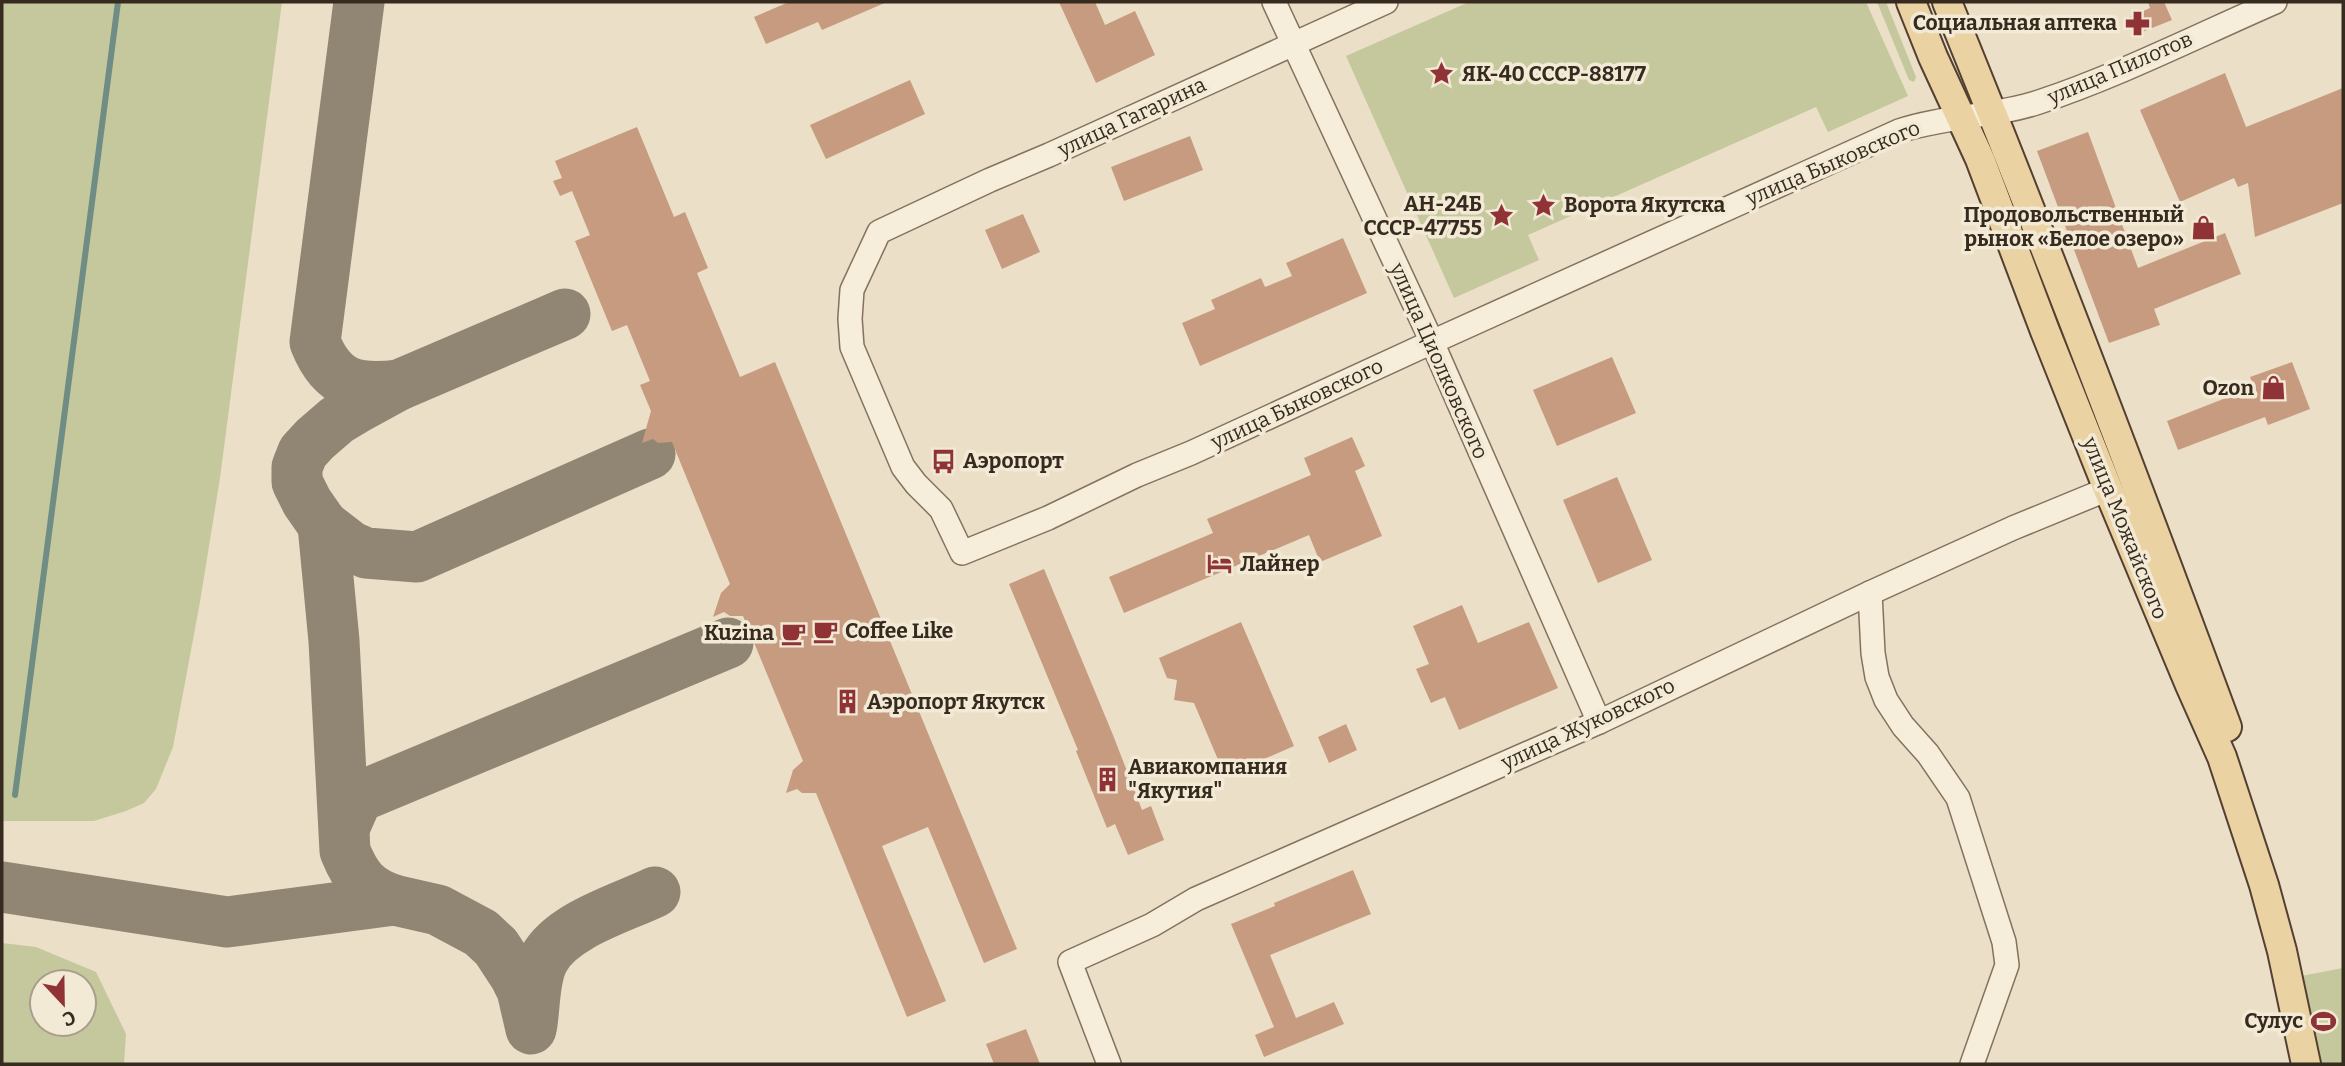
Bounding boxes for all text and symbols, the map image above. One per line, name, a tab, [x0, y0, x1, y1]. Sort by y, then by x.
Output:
pharmacy icon: Социальная аптека	[2123, 9, 2151, 37]
place label: Социальная аптека	[1913, 10, 2117, 36]
street label: улица Пилотов	[2043, 26, 2196, 111]
place icon: ЯК-40 СССР-88177	[1428, 60, 1456, 88]
place label: ЯК-40 СССР-88177	[1462, 61, 1647, 87]
street label: улица Гагарина	[1053, 71, 1211, 163]
street label: улица Быковского	[1741, 115, 1924, 212]
place label: АН-24Б СССР-47755	[1363, 191, 1482, 241]
place icon: Ворота Якутска	[1530, 191, 1558, 219]
place label: Ворота Якутска	[1564, 192, 1725, 218]
place icon: АН-24Б СССР-47755	[1488, 202, 1516, 230]
place label: Продовольственный рынок «Белое озеро»	[1964, 202, 2184, 252]
shop icon: Продовольственный рынок «Белое озеро»	[2190, 213, 2218, 241]
street label: улица Циолковского	[1384, 258, 1494, 463]
street label: улица Быковского	[1206, 353, 1387, 456]
shop icon: Ozon	[2260, 374, 2288, 402]
place label: Ozon	[2202, 375, 2254, 401]
street label: улица Можайского	[2076, 432, 2173, 623]
bus stop icon: Аэропорт	[929, 447, 957, 475]
place label: Аэропорт	[963, 448, 1064, 474]
hotel icon: Лайнер	[1206, 550, 1234, 578]
place label: Лайнер	[1240, 551, 1320, 577]
cafe icon: Coffee Like	[811, 617, 839, 645]
place label: Coffee Like	[845, 618, 953, 644]
cafe icon: Kuzina	[780, 619, 808, 647]
place label: Kuzina	[704, 620, 774, 646]
street label: улица Жуковского	[1496, 672, 1679, 776]
building icon: Аэропорт Якутск	[833, 688, 861, 716]
place label: Аэропорт Якутск	[867, 689, 1045, 715]
place label: Авиакомпания "Якутия"	[1128, 754, 1287, 804]
building icon: Авиакомпания "Якутия"	[1094, 765, 1122, 793]
north arrow	[28, 968, 98, 1038]
text: С	[59, 1005, 79, 1031]
sports icon: Сулус	[2309, 1007, 2337, 1035]
place label: Сулус	[2244, 1008, 2303, 1034]

